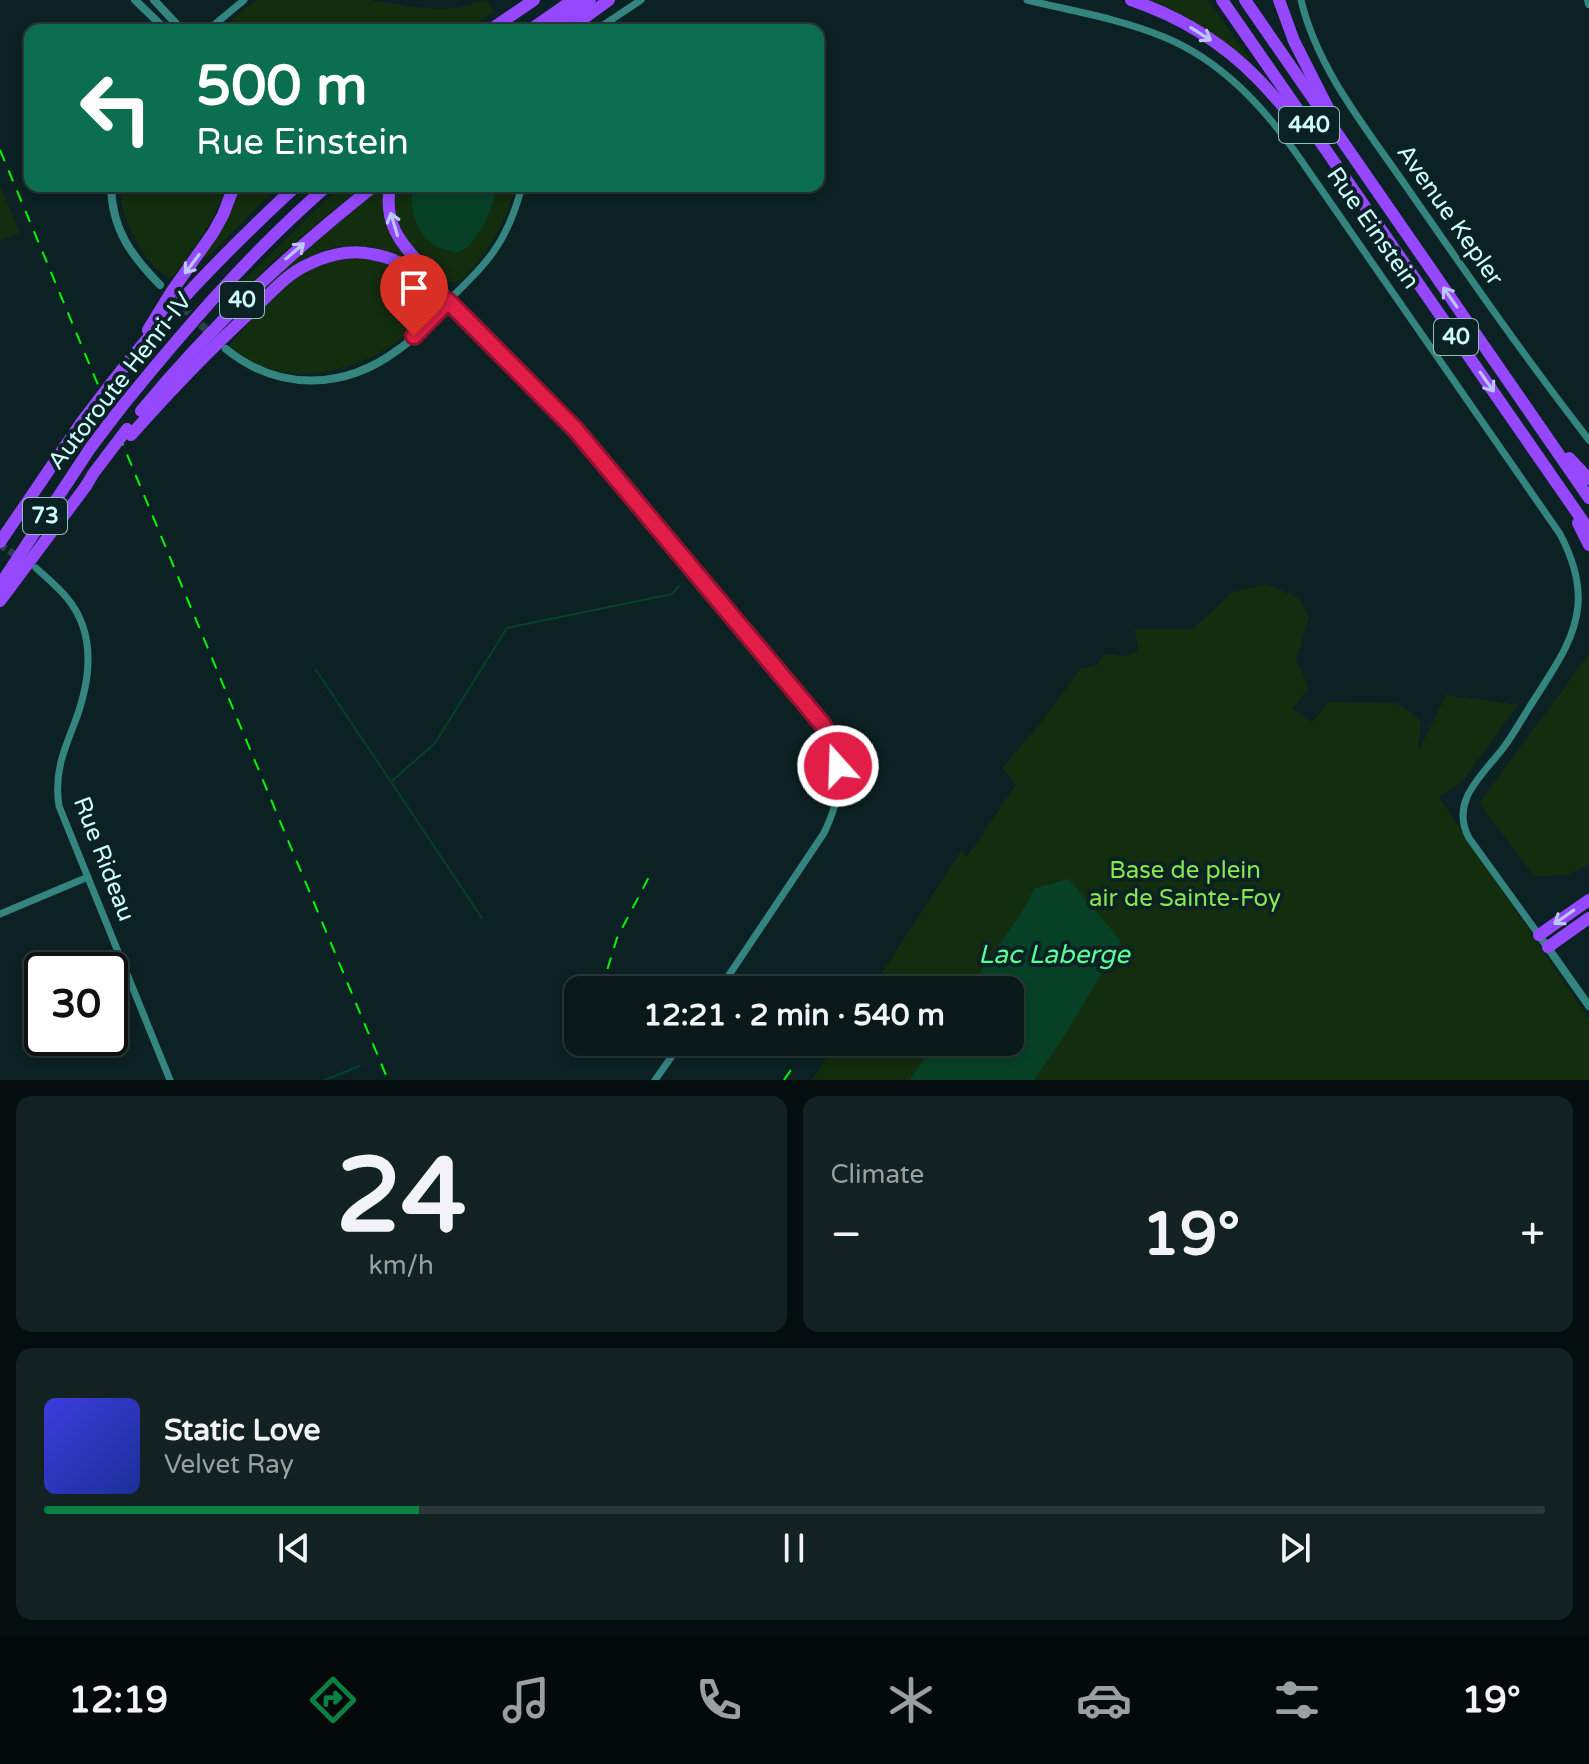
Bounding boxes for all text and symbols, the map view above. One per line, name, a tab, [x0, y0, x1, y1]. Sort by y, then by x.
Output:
one-way arrow	[1189, 26, 1212, 42]
text: 500 m	[196, 53, 367, 120]
icon: left	[64, 56, 168, 160]
road number: 440	[1279, 107, 1339, 143]
text: Rue Einstein	[196, 121, 409, 164]
street label: Avenue Kepler	[1391, 139, 1510, 292]
street label: Rue Einstein	[1320, 162, 1426, 294]
one-way arrow	[386, 212, 401, 238]
one-way arrow	[285, 242, 305, 260]
one-way arrow	[183, 253, 200, 275]
pin	[380, 254, 448, 336]
icon: arrive	[392, 266, 436, 310]
road number: 40	[220, 282, 264, 318]
street label: Autoroute Henri-IV	[42, 286, 198, 475]
one-way arrow	[1442, 286, 1458, 308]
road number: 40	[1434, 319, 1478, 355]
one-way arrow	[1479, 370, 1495, 392]
road number: 73	[23, 498, 67, 534]
position arrow	[796, 724, 880, 808]
street label: Rue Rideau	[67, 793, 141, 925]
park label: Base de plein air de Sainte-Foy	[1089, 856, 1281, 913]
one-way arrow	[1553, 909, 1575, 925]
water label: Lac Laberge	[978, 939, 1131, 970]
speed limit sign: 30	[24, 952, 128, 1056]
text: 12:21 · 2 min · 540 m	[643, 997, 945, 1034]
text: 24	[336, 1135, 467, 1260]
text: Climate	[831, 1159, 924, 1190]
text: 19°	[1142, 1199, 1240, 1271]
text: −	[831, 1209, 862, 1262]
text: +	[1520, 1209, 1545, 1262]
text: km/h	[369, 1250, 434, 1281]
text: Static Love	[164, 1412, 320, 1449]
text: Velvet Ray	[164, 1449, 294, 1480]
icon: previous	[272, 1526, 316, 1570]
icon: pause	[772, 1526, 816, 1570]
icon: next	[1273, 1526, 1317, 1570]
icon: directions	[305, 1672, 361, 1728]
icon: music	[498, 1672, 554, 1728]
icon: phone	[691, 1672, 747, 1728]
icon: climate	[883, 1672, 939, 1728]
icon: car	[1076, 1672, 1132, 1728]
icon: filters	[1269, 1672, 1325, 1728]
text: 12:19	[68, 1679, 168, 1722]
text: 19°	[1462, 1679, 1521, 1722]

